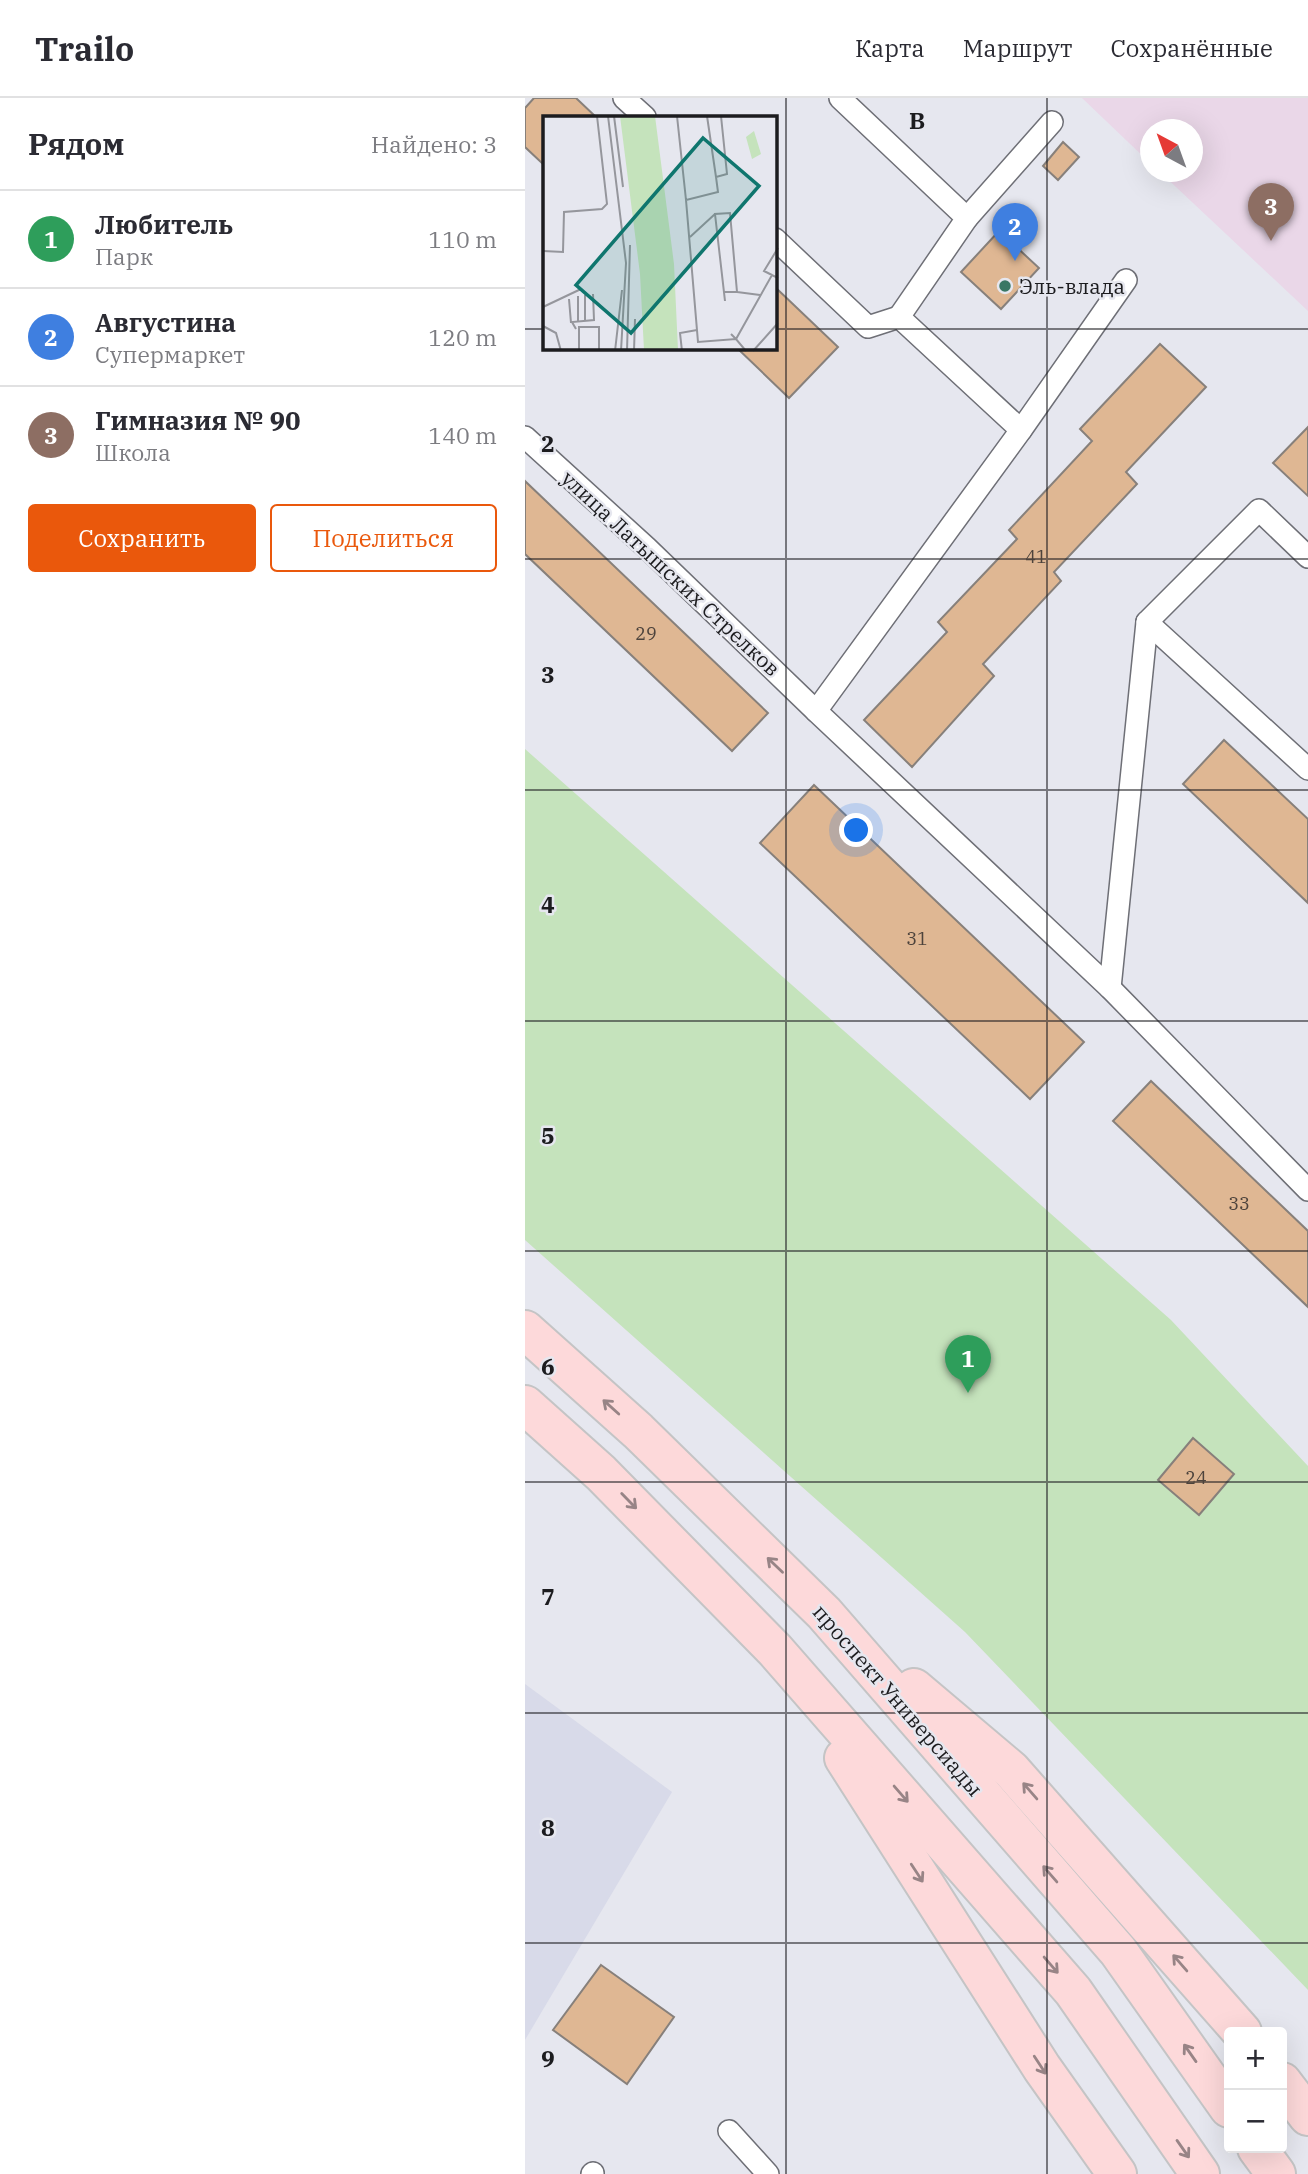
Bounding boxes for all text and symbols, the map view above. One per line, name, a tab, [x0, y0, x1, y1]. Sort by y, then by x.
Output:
text: Trailo	[35, 27, 134, 70]
text: Карта	[855, 32, 925, 64]
text: Маршрут	[963, 32, 1072, 64]
text: Сохранённые	[1110, 32, 1273, 64]
text: B	[909, 105, 925, 135]
inset map	[543, 116, 777, 350]
north arrow	[1140, 119, 1203, 182]
text: Рядом	[28, 124, 124, 163]
text: Найдено: 3	[371, 129, 497, 159]
pin: 3	[1248, 183, 1294, 241]
pin: 2	[992, 203, 1038, 261]
text: Любитель	[95, 207, 233, 241]
text: 1	[44, 224, 58, 254]
text: 110 m	[428, 224, 497, 254]
text: Парк	[95, 241, 153, 271]
place label: Эль-влада	[1019, 272, 1125, 300]
marker: Эль-влада	[997, 278, 1013, 294]
text: Августина	[95, 305, 236, 339]
text: 2	[44, 322, 58, 352]
text: 120 m	[428, 322, 497, 352]
text: Супермаркет	[95, 339, 245, 369]
text: Гимназия № 90	[95, 403, 301, 437]
text: 3	[44, 420, 58, 450]
text: 140 m	[428, 420, 497, 450]
text: 2	[541, 428, 555, 458]
text: Школа	[95, 437, 171, 467]
street label: улица Латышских Стрелков	[556, 464, 786, 682]
button: Сохранить	[28, 504, 256, 572]
button: Поделиться	[270, 504, 497, 572]
house number: 41	[1025, 545, 1047, 568]
house number: 29	[635, 622, 657, 645]
text: 3	[541, 659, 555, 689]
your location	[839, 813, 873, 847]
text: 4	[541, 889, 555, 919]
house number: 31	[906, 927, 928, 950]
text: 5	[541, 1120, 555, 1150]
house number: 33	[1228, 1192, 1250, 1215]
pin: 1	[945, 1335, 991, 1393]
text: 6	[541, 1351, 555, 1381]
one-way arrow	[603, 1400, 621, 1416]
house number: 24	[1185, 1466, 1207, 1489]
one-way arrow	[620, 1493, 637, 1510]
one-way arrow	[767, 1557, 784, 1574]
text: 7	[541, 1581, 555, 1611]
street label: проспект Универсиады	[807, 1598, 989, 1802]
one-way arrow	[1023, 1783, 1039, 1801]
one-way arrow	[893, 1785, 909, 1803]
text: 8	[541, 1812, 555, 1842]
one-way arrow	[910, 1863, 925, 1882]
one-way arrow	[1042, 1865, 1058, 1883]
one-way arrow	[1172, 1954, 1188, 1972]
one-way arrow	[1043, 1956, 1059, 1974]
map controls	[1224, 2027, 1287, 2153]
button: +	[1224, 2027, 1287, 2090]
text: 9	[541, 2043, 555, 2073]
one-way arrow	[1183, 2044, 1197, 2063]
one-way arrow	[1033, 2054, 1047, 2074]
button: −	[1224, 2090, 1287, 2153]
one-way arrow	[1176, 2139, 1190, 2159]

